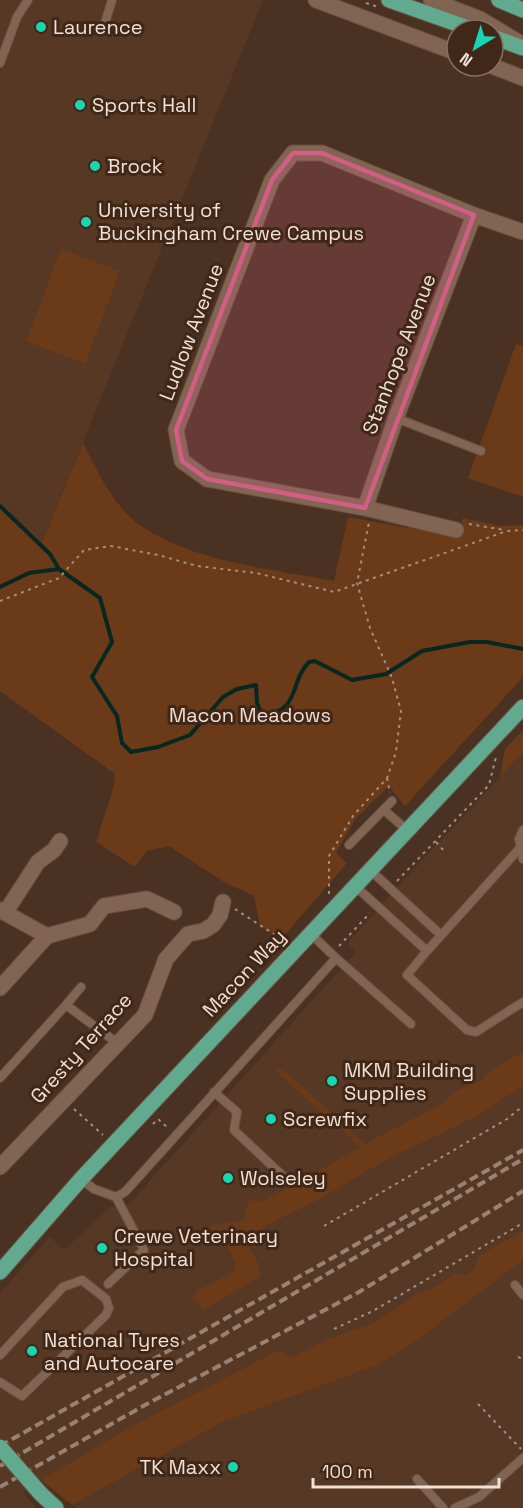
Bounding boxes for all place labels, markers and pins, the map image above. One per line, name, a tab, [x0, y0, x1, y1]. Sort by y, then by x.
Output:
place label: Laurence	[53, 14, 143, 40]
marker: Laurence	[34, 20, 48, 34]
place label: Sports Hall	[92, 92, 196, 118]
marker: Sports Hall	[73, 98, 87, 112]
place label: Brock	[107, 153, 163, 179]
marker: Brock	[88, 159, 102, 173]
place label: University of Buckingham Crewe Campus	[98, 197, 364, 246]
marker: University of Buckingham Crewe Campus	[79, 215, 93, 229]
place label: MKM Building Supplies	[344, 1057, 474, 1106]
marker: MKM Building Supplies	[325, 1074, 339, 1088]
place label: Screwfix	[283, 1106, 367, 1132]
marker: Screwfix	[264, 1112, 278, 1126]
place label: Wolseley	[240, 1165, 326, 1191]
marker: Wolseley	[221, 1171, 235, 1185]
place label: Crewe Veterinary Hospital	[114, 1223, 278, 1272]
marker: Crewe Veterinary Hospital	[95, 1241, 109, 1255]
place label: National Tyres and Autocare	[44, 1327, 180, 1376]
marker: National Tyres and Autocare	[25, 1344, 39, 1358]
place label: TK Maxx	[139, 1454, 221, 1480]
marker: TK Maxx	[226, 1460, 240, 1474]

